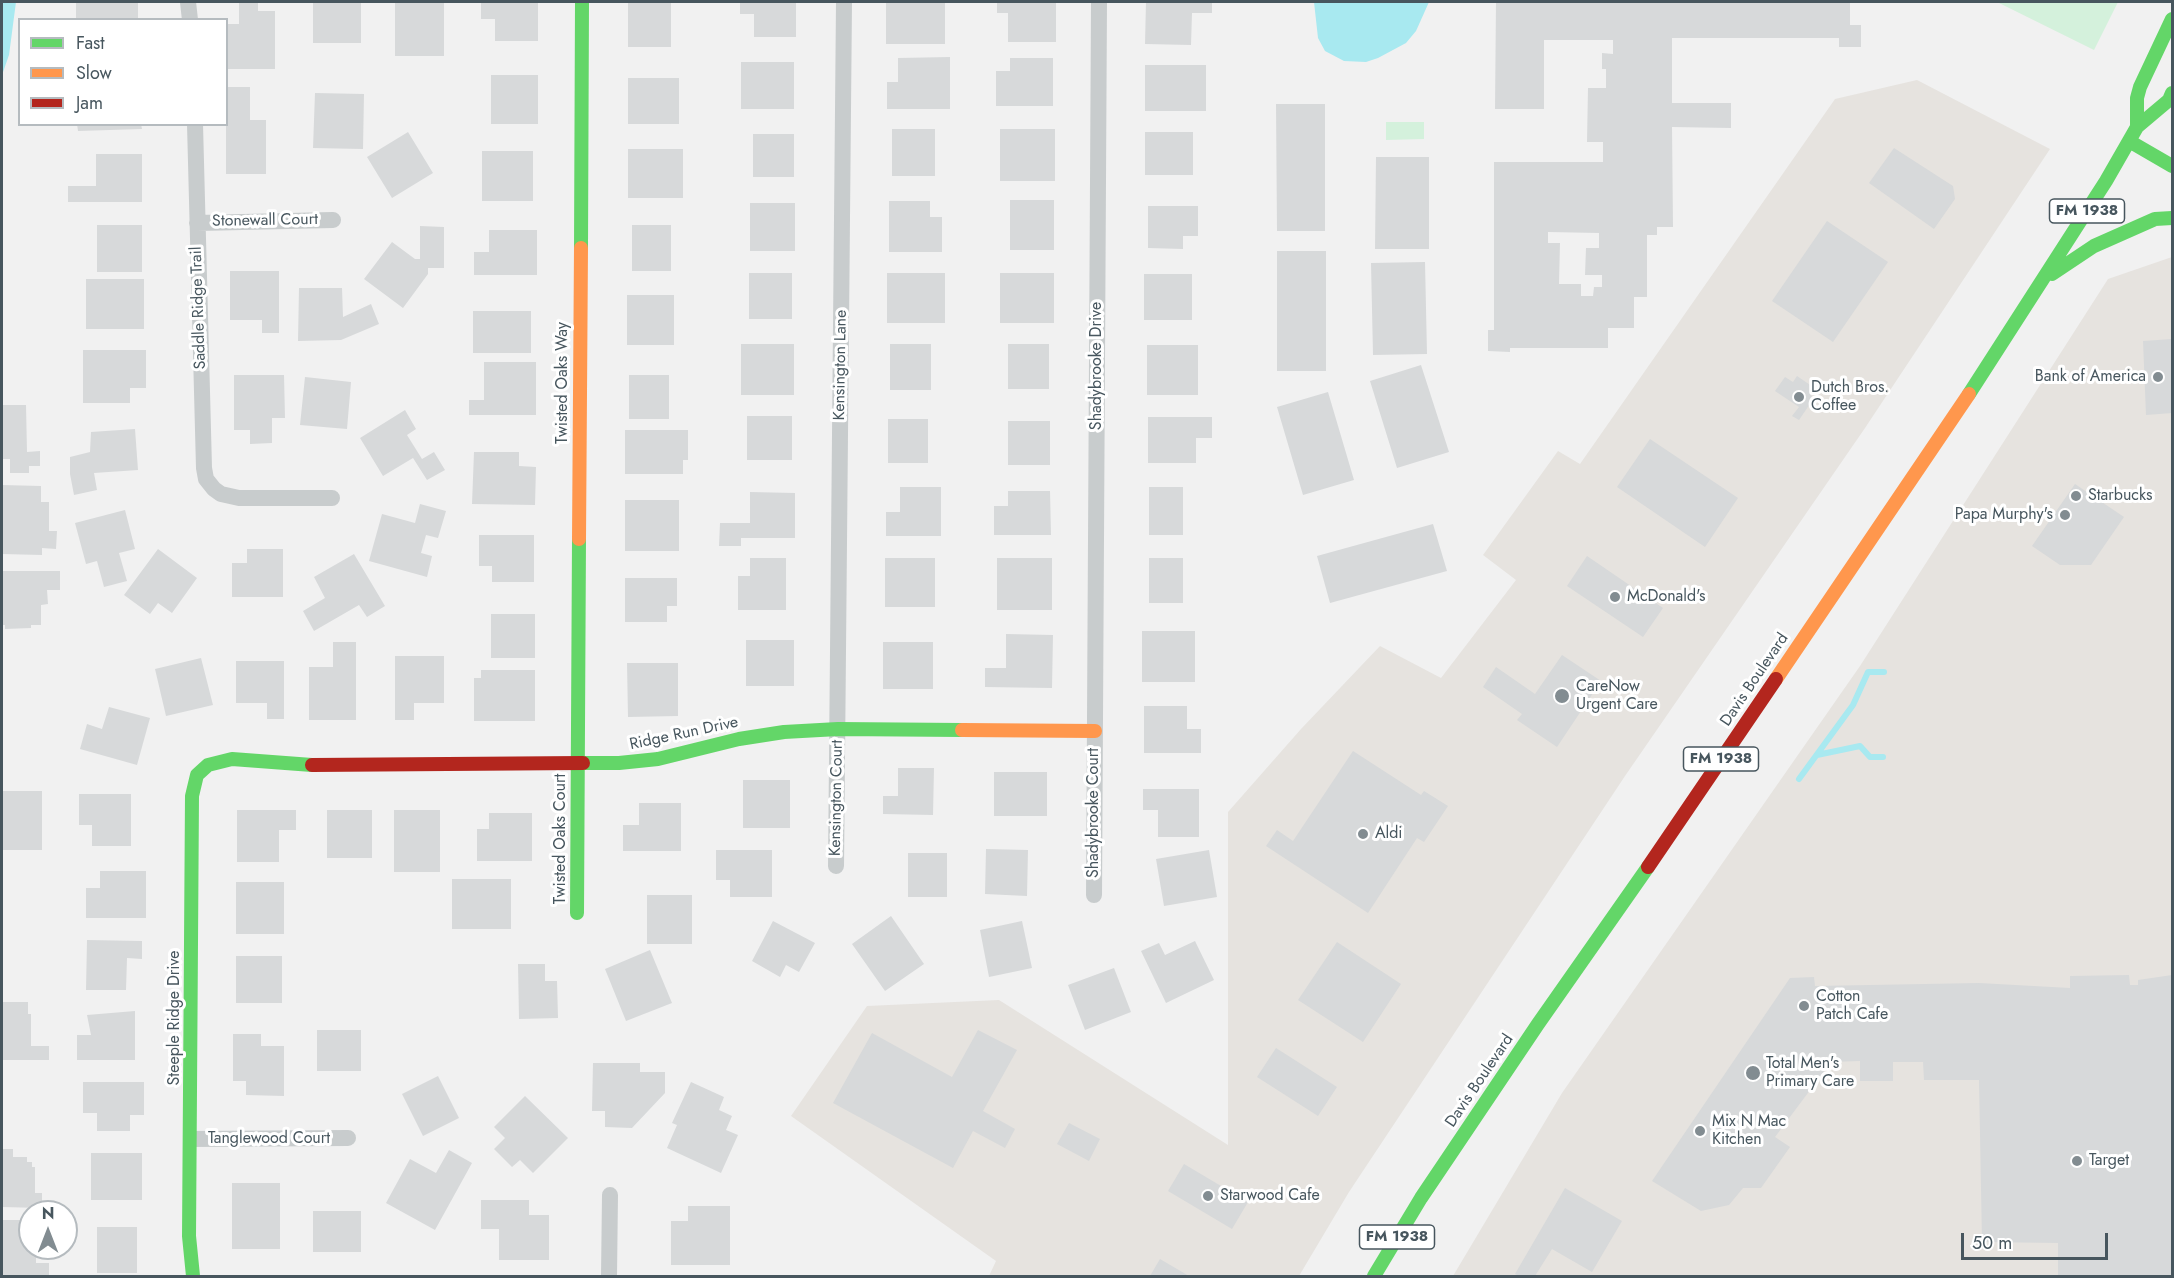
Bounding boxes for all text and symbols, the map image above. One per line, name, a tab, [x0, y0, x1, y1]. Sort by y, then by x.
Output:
legend	[18, 18, 228, 126]
text: Fast	[76, 30, 105, 56]
text: Slow	[76, 60, 112, 86]
text: Jam	[76, 90, 103, 116]
road number: FM 1938	[2050, 199, 2124, 223]
street label: Stonewall Court	[212, 210, 318, 232]
street label: Saddle Ridge Trail	[187, 246, 211, 370]
street label: Shadybrooke Drive	[1087, 302, 1107, 430]
street label: Kensington Lane	[830, 310, 852, 420]
street label: Twisted Oaks Way	[553, 322, 573, 444]
place label: Bank of America	[2035, 367, 2146, 387]
marker: Bank of America	[2151, 370, 2165, 384]
place label: Dutch Bros. Coffee	[1811, 378, 1889, 416]
marker: Dutch Bros. Coffee	[1792, 390, 1806, 404]
place label: Starbucks	[2088, 486, 2152, 506]
marker: Starbucks	[2069, 489, 2083, 503]
place label: Papa Murphy's	[1955, 505, 2053, 525]
marker: Papa Murphy's	[2058, 508, 2072, 522]
place label: McDonald's	[1627, 587, 1706, 607]
marker: McDonald's	[1608, 590, 1622, 604]
street label: Davis Boulevard	[1717, 630, 1793, 730]
place label: CareNow Urgent Care	[1576, 677, 1658, 715]
marker: CareNow Urgent Care	[1553, 687, 1571, 705]
street label: Ridge Run Drive	[628, 713, 740, 755]
street label: Kensington Court	[826, 740, 848, 856]
road number: FM 1938	[1684, 747, 1758, 771]
street label: Shadybrooke Court	[1084, 748, 1104, 878]
street label: Twisted Oaks Court	[551, 774, 571, 904]
place label: Aldi	[1375, 824, 1403, 844]
marker: Aldi	[1356, 827, 1370, 841]
street label: Steeple Ridge Drive	[165, 951, 185, 1085]
place label: Cotton Patch Cafe	[1816, 987, 1888, 1025]
marker: Cotton Patch Cafe	[1797, 999, 1811, 1013]
street label: Davis Boulevard	[1442, 1031, 1518, 1131]
place label: Total Men's Primary Care	[1766, 1054, 1854, 1092]
marker: Total Men's Primary Care	[1744, 1064, 1762, 1082]
place label: Mix N Mac Kitchen	[1712, 1112, 1786, 1150]
marker: Mix N Mac Kitchen	[1693, 1124, 1707, 1138]
street label: Tanglewood Court	[208, 1129, 330, 1149]
place label: Target	[2089, 1151, 2129, 1171]
marker: Target	[2070, 1154, 2084, 1168]
place label: Starwood Cafe	[1220, 1186, 1320, 1206]
marker: Starwood Cafe	[1201, 1189, 1215, 1203]
north arrow	[18, 1200, 78, 1260]
text: N	[42, 1202, 54, 1225]
scale bar	[1964, 1221, 2111, 1259]
road number: FM 1938	[1360, 1225, 1434, 1249]
text: 50 m	[1972, 1230, 2012, 1256]

